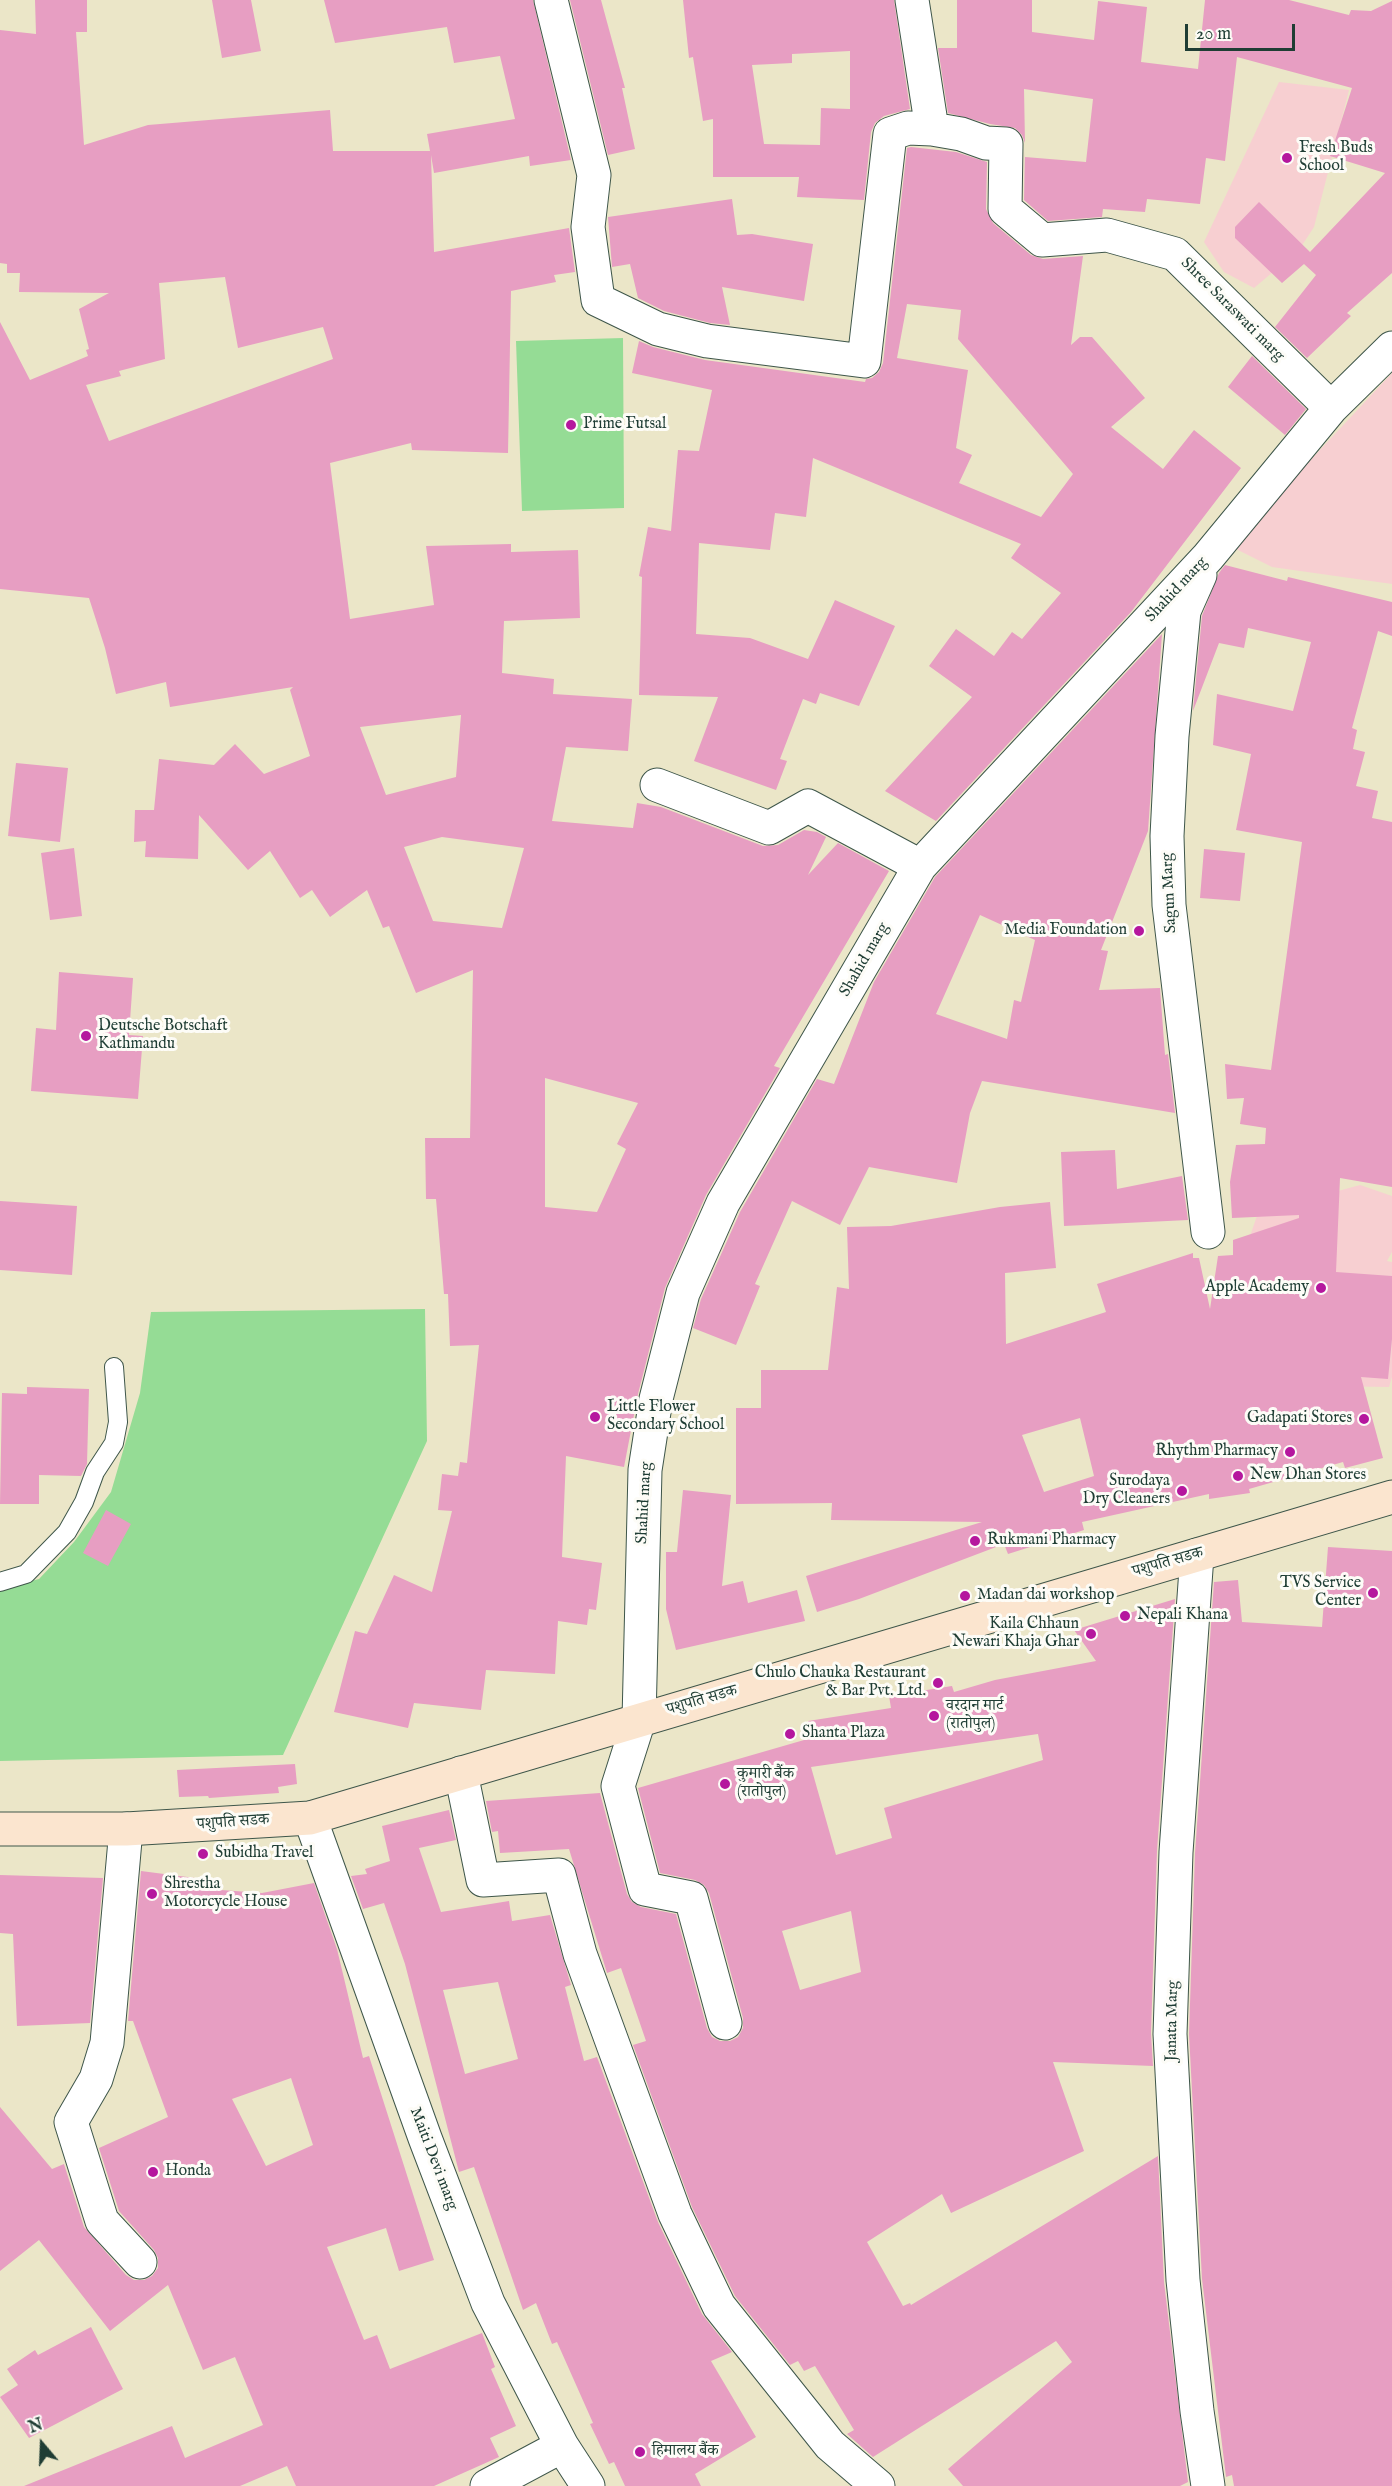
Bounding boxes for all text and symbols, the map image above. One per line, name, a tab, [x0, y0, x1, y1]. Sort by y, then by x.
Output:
scale bar	[1188, 12, 1298, 50]
text: 20 m	[1196, 23, 1231, 46]
place label: Fresh Buds School	[1299, 139, 1373, 177]
marker: Fresh Buds School	[1280, 151, 1294, 165]
street label: Shree Saraswati marg	[1176, 254, 1288, 366]
place label: Prime Futsal	[583, 415, 666, 435]
marker: Prime Futsal	[564, 418, 578, 432]
street label: Shahid marg	[1142, 553, 1212, 627]
street label: Sagun Marg	[1158, 852, 1182, 934]
street label: Shahid marg	[836, 920, 894, 1000]
place label: Media Foundation	[1004, 921, 1127, 941]
marker: Media Foundation	[1132, 924, 1146, 938]
place label: Deutsche Botschaft Kathmandu	[98, 1017, 228, 1055]
marker: Deutsche Botschaft Kathmandu	[79, 1029, 93, 1043]
place label: Apple Academy	[1205, 1278, 1309, 1298]
marker: Apple Academy	[1314, 1281, 1328, 1295]
place label: Little Flower Secondary School	[607, 1398, 724, 1436]
place label: Gadapati Stores	[1247, 1409, 1352, 1429]
marker: Little Flower Secondary School	[588, 1410, 602, 1424]
marker: Gadapati Stores	[1357, 1412, 1371, 1426]
place label: Rhythm Pharmacy	[1155, 1442, 1278, 1462]
marker: Rhythm Pharmacy	[1283, 1445, 1297, 1459]
street label: Shahid marg	[633, 1461, 657, 1545]
place label: New Dhan Stores	[1250, 1466, 1366, 1486]
marker: New Dhan Stores	[1231, 1469, 1245, 1483]
place label: Surodaya Dry Cleaners	[1083, 1472, 1170, 1510]
marker: Surodaya Dry Cleaners	[1175, 1484, 1189, 1498]
place label: Rukmani Pharmacy	[987, 1531, 1116, 1551]
marker: Rukmani Pharmacy	[968, 1534, 982, 1548]
street label: पशुपति सडक	[1130, 1544, 1206, 1582]
place label: TVS Service Center	[1280, 1574, 1361, 1612]
place label: Madan dai workshop	[977, 1586, 1114, 1606]
marker: TVS Service Center	[1366, 1586, 1380, 1600]
marker: Madan dai workshop	[958, 1589, 972, 1603]
place label: Nepali Khana	[1137, 1606, 1228, 1626]
marker: Nepali Khana	[1118, 1609, 1132, 1623]
place label: Kaila Chhaun Newari Khaja Ghar	[952, 1615, 1079, 1653]
marker: Kaila Chhaun Newari Khaja Ghar	[1084, 1627, 1098, 1641]
place label: Chulo Chauka Restaurant & Bar Pvt. Ltd.	[755, 1664, 926, 1702]
marker: Chulo Chauka Restaurant & Bar Pvt. Ltd.	[931, 1676, 945, 1690]
street label: पशुपति सडक	[664, 1682, 740, 1720]
place label: वरदान मार्ट (रातोपुल)	[946, 1697, 1003, 1735]
marker: वरदान मार्ट (रातोपुल)	[927, 1709, 941, 1723]
place label: Shanta Plaza	[802, 1724, 885, 1744]
marker: Shanta Plaza	[783, 1727, 797, 1741]
place label: कुमारी बैंक (रातोपुल)	[737, 1765, 794, 1803]
marker: कुमारी बैंक (रातोपुल)	[718, 1777, 732, 1791]
street label: पशुपति सडक	[196, 1811, 270, 1835]
place label: Subidha Travel	[215, 1844, 313, 1864]
marker: Subidha Travel	[196, 1847, 210, 1861]
place label: Shrestha Motorcycle House	[164, 1875, 287, 1913]
marker: Shrestha Motorcycle House	[145, 1887, 159, 1901]
street label: Janata Marg	[1163, 1980, 1183, 2062]
street label: Maiti Devi marg	[405, 2105, 461, 2213]
place label: Honda	[165, 2162, 211, 2182]
marker: Honda	[146, 2165, 160, 2179]
north arrow	[12, 2414, 72, 2474]
text: N	[26, 2415, 46, 2439]
place label: हिमालय बैंक	[652, 2442, 719, 2462]
marker: हिमालय बैंक	[633, 2445, 647, 2459]

